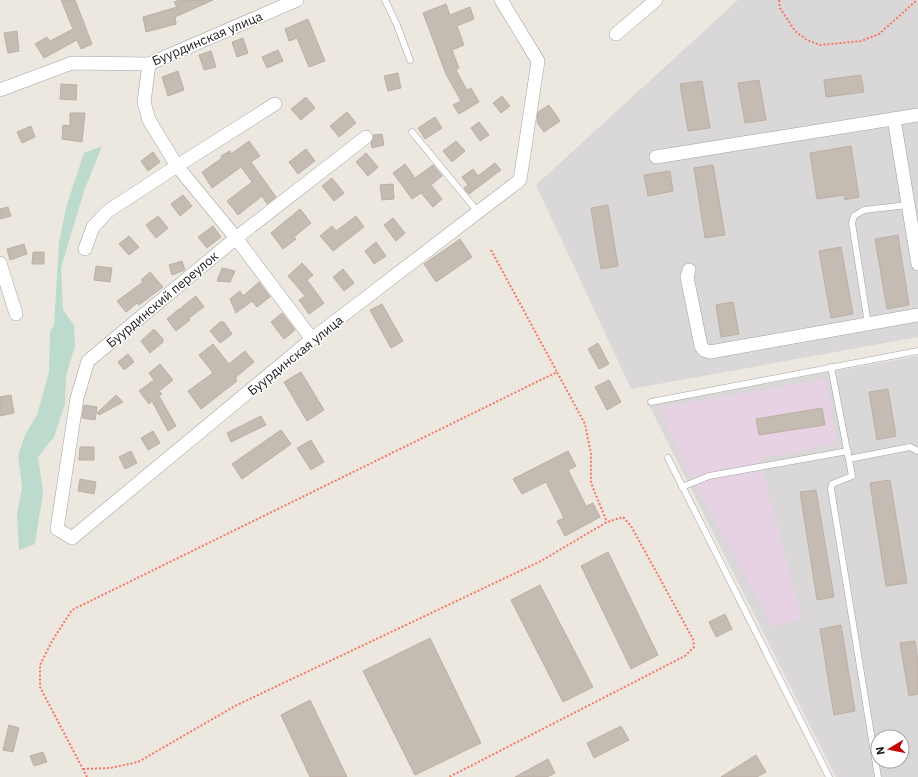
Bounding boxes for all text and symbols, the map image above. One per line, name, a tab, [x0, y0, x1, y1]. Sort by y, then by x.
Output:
street label: Буурдинская улица	[149, 8, 265, 69]
street label: Буурдинский переулок	[103, 248, 222, 351]
street label: Буурдинская улица	[244, 312, 347, 399]
north arrow	[870, 729, 910, 769]
text: N	[873, 746, 888, 756]

